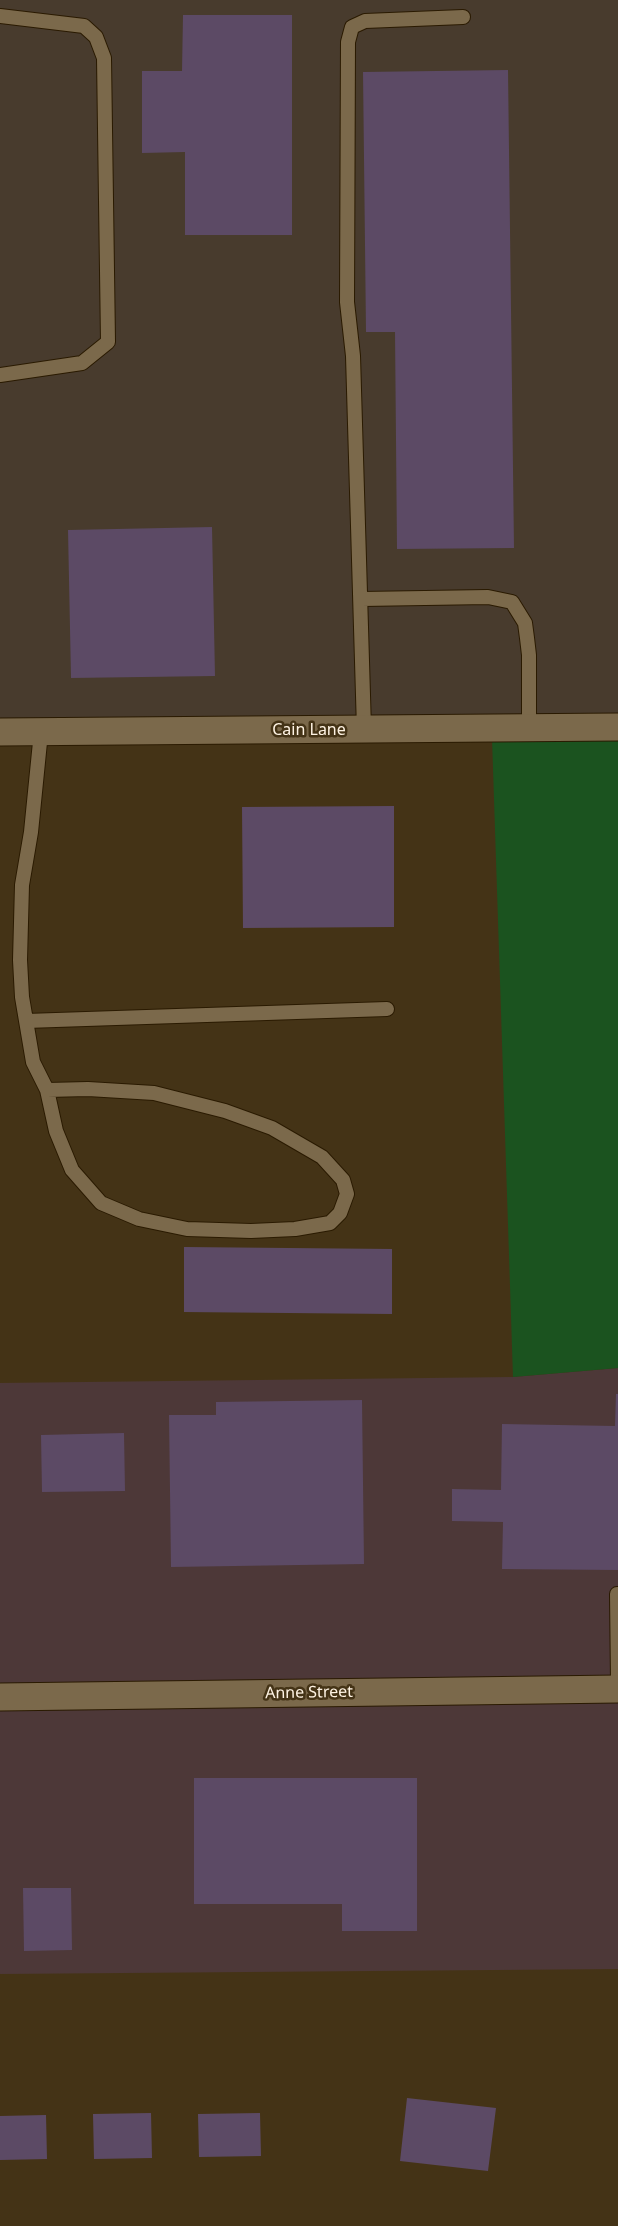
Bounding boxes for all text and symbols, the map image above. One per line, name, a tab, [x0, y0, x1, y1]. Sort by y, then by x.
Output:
street label: Cain Lane	[272, 720, 346, 740]
street label: Anne Street	[265, 1683, 353, 1703]

